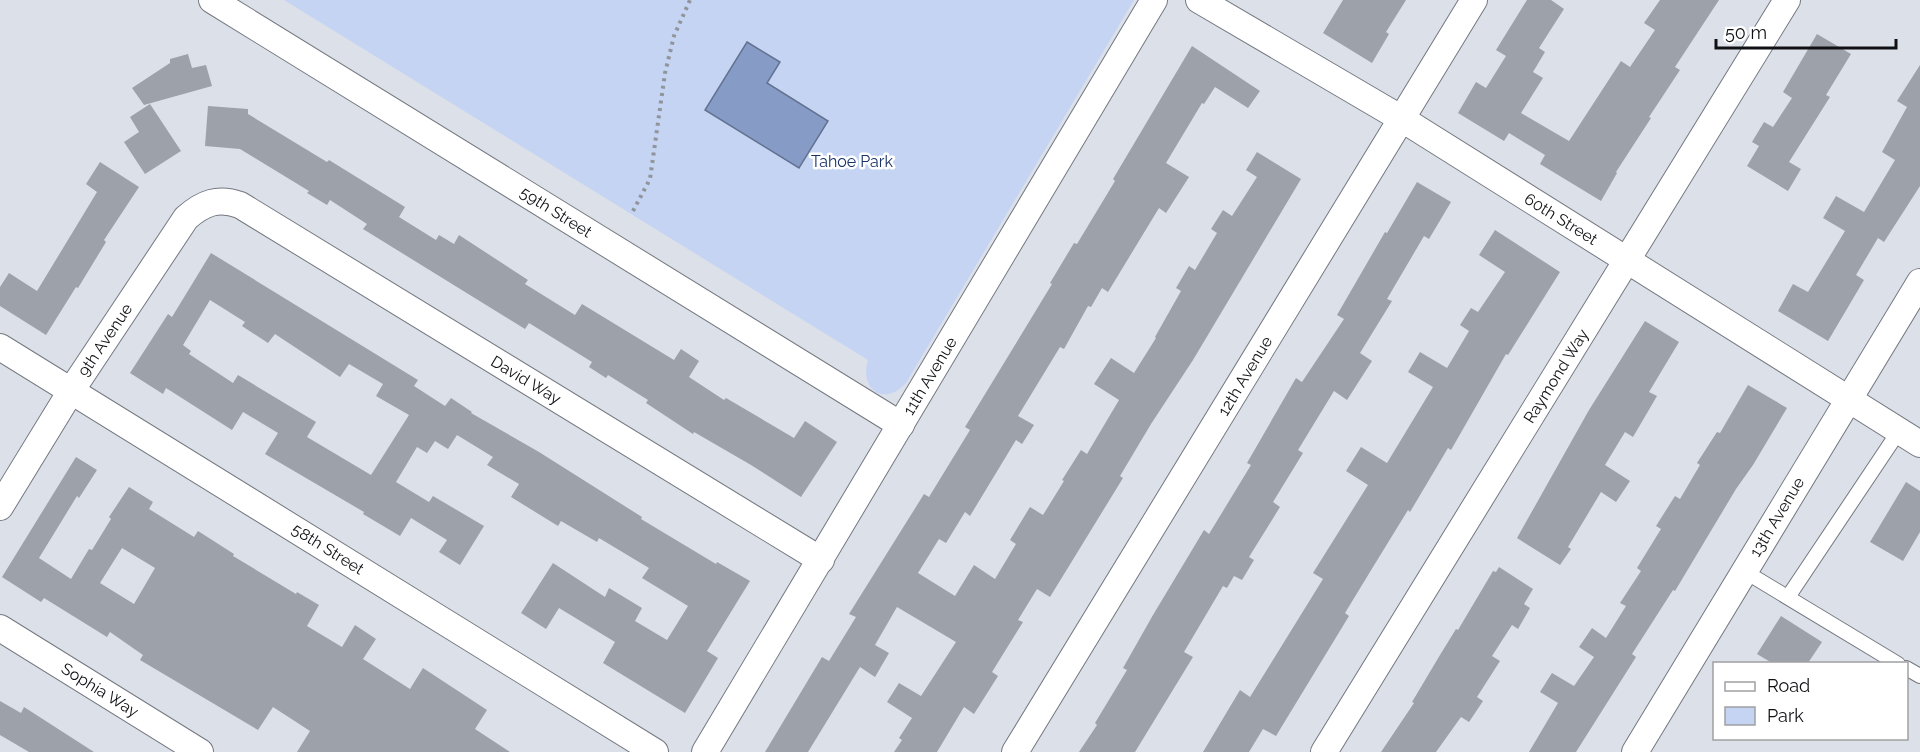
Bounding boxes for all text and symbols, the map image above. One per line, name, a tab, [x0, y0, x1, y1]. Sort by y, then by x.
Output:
scale bar	[1716, 12, 1896, 50]
text: 50 m	[1725, 22, 1767, 43]
park label: Tahoe Park	[811, 152, 893, 171]
street label: 59th Street	[517, 182, 596, 242]
street label: 60th Street	[1521, 189, 1602, 249]
street label: 9th Avenue	[74, 300, 136, 380]
street label: Raymond Way	[1519, 325, 1593, 427]
street label: 11th Avenue	[899, 333, 961, 419]
street label: 12th Avenue	[1214, 333, 1276, 419]
street label: David Way	[488, 352, 565, 408]
street label: 13th Avenue	[1746, 474, 1808, 560]
street label: 58th Street	[288, 519, 368, 579]
street label: Sophia Way	[58, 659, 142, 721]
legend	[1713, 662, 1908, 740]
text: Road	[1767, 675, 1810, 696]
text: Park	[1767, 705, 1804, 726]

